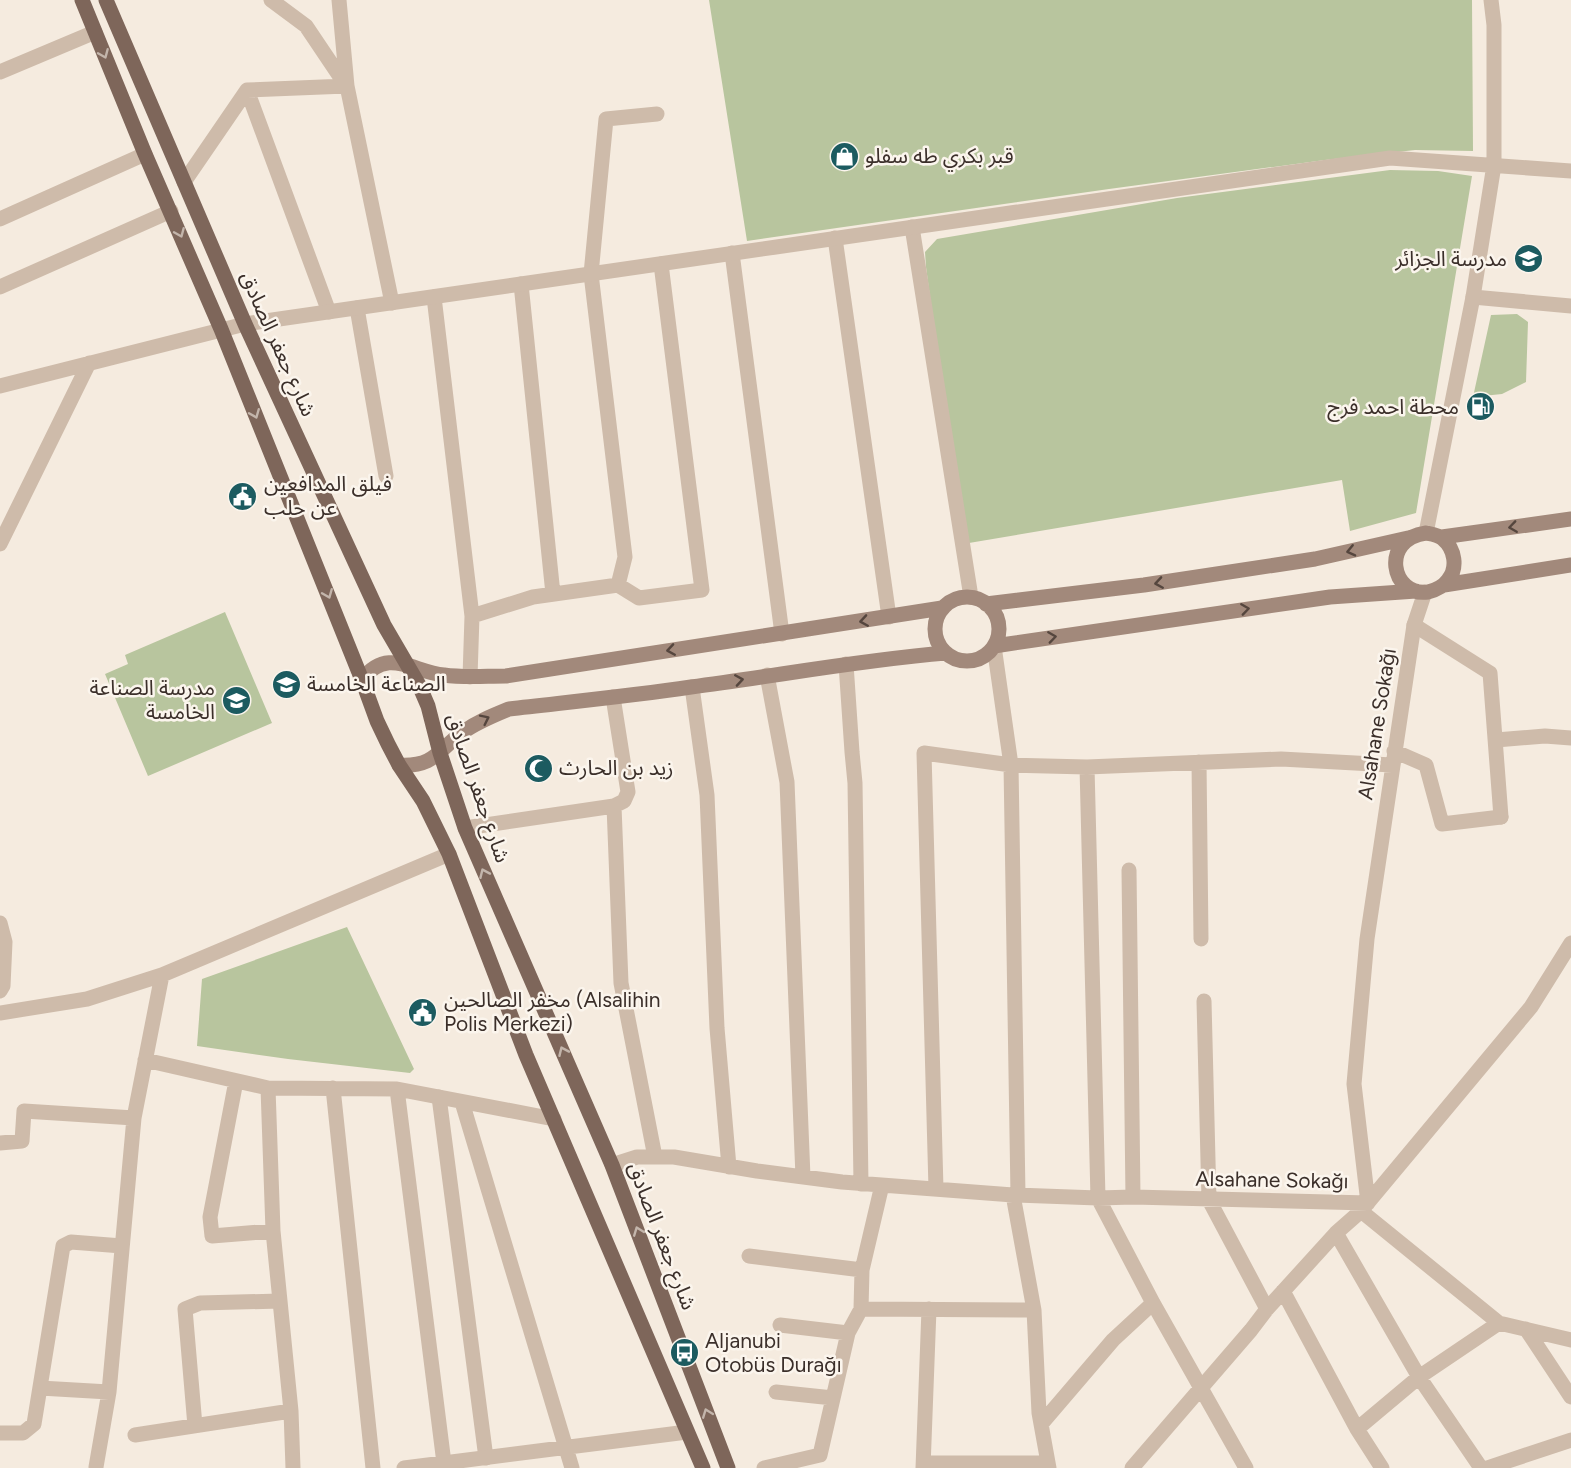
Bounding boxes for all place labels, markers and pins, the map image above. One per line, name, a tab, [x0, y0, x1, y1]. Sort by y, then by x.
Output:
shop icon: قبر بكري طه سفلو	[828, 140, 860, 172]
place label: قبر بكري طه سفلو	[865, 143, 1014, 172]
school or university icon: مدرسة الجزائر	[1512, 243, 1544, 275]
place label: مدرسة الجزائر	[1394, 246, 1507, 271]
fuel station icon: محطة احمد فرج	[1464, 391, 1496, 423]
place label: محطة احمد فرج	[1327, 394, 1459, 422]
place label: فيلق المدافعين عن حلب	[264, 471, 392, 520]
public building icon: فيلق المدافعين عن حلب	[227, 480, 259, 512]
school or university icon: الصناعة الخامسة	[270, 668, 302, 700]
place label: الصناعة الخامسة	[307, 671, 446, 696]
place label: مدرسة الصناعة الخامسة	[89, 675, 215, 724]
school or university icon: مدرسة الصناعة الخامسة	[220, 684, 252, 716]
mosque icon: زيد بن الحارث	[522, 752, 554, 784]
place label: زيد بن الحارث	[559, 755, 673, 780]
place label: مخفر الصالحين (Alsalihin Polis Merkezi)	[444, 987, 661, 1036]
public building icon: مخفر الصالحين (Alsalihin Polis Merkezi)	[407, 996, 439, 1028]
place label: Aljanubi Otobüs Durağı	[705, 1328, 842, 1377]
bus stop icon: Aljanubi Otobüs Durağı	[668, 1337, 700, 1369]

